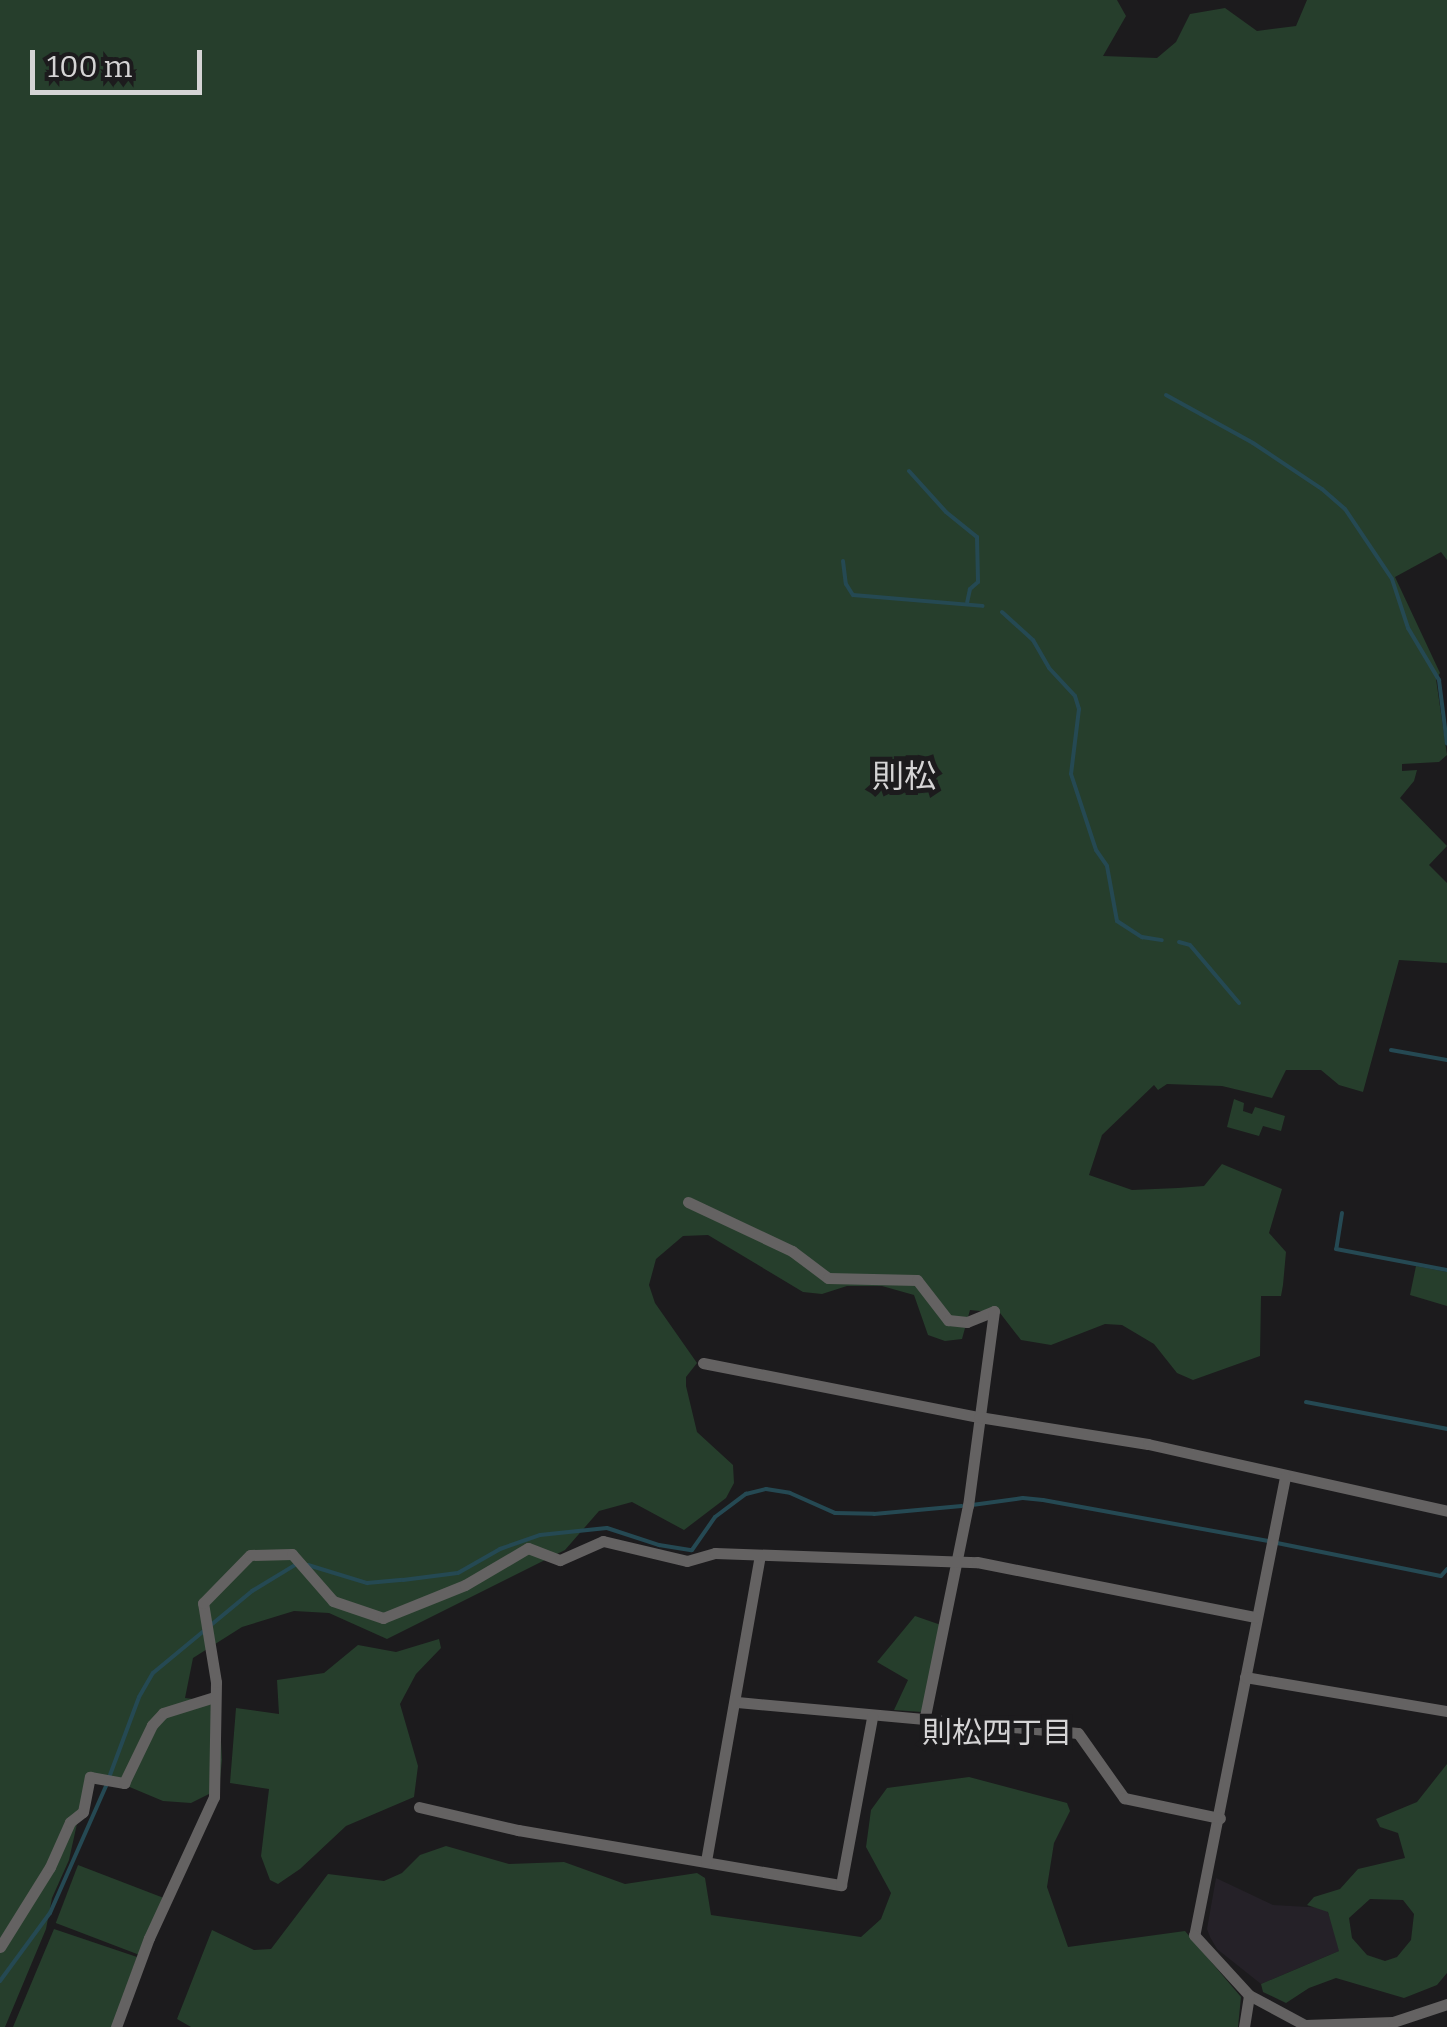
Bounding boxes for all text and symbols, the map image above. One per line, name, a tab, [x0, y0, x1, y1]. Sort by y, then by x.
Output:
scale bar	[35, 30, 208, 92]
text: 100 m	[47, 49, 132, 85]
district label: 則松	[872, 757, 936, 795]
district label: 則松四丁目	[922, 1715, 1072, 1751]

